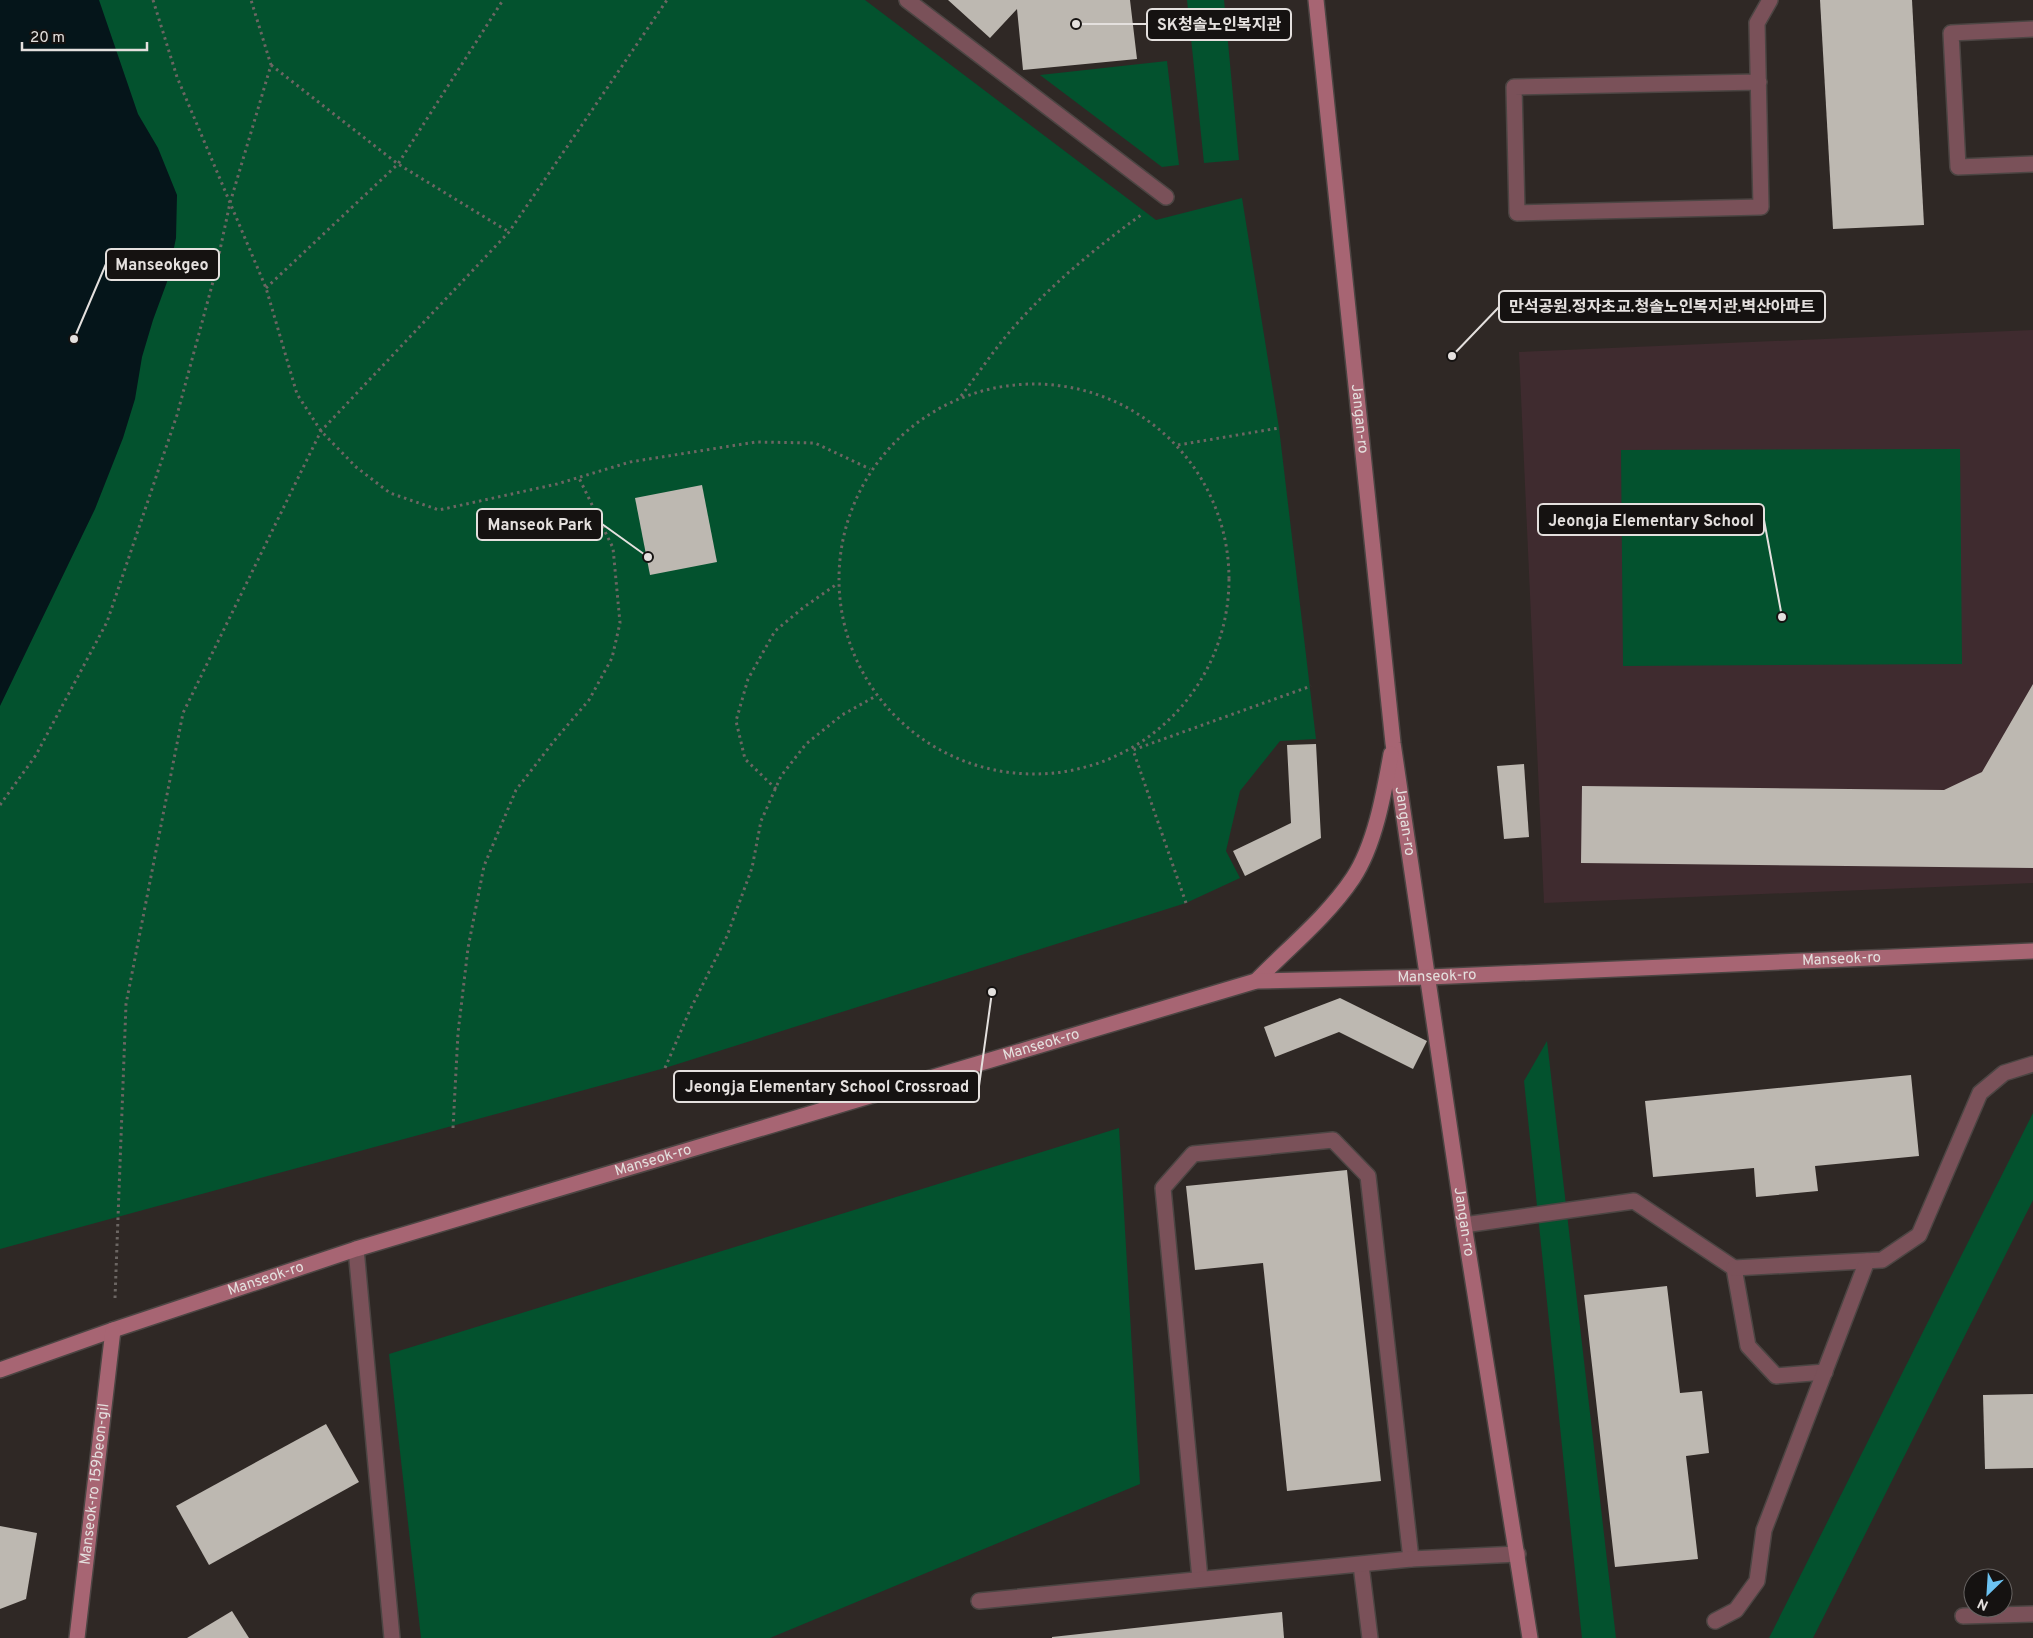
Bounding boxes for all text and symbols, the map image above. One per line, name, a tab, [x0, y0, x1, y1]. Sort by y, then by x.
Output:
callout: SK청솔노인복지관	[1147, 9, 1291, 40]
text: SK청솔노인복지관	[1157, 16, 1281, 36]
scale bar	[22, 20, 148, 52]
text: 20 m	[30, 29, 65, 48]
callout: Manseokgeo	[106, 249, 219, 280]
text: Manseokgeo	[115, 256, 209, 276]
callout: 만석공원.정자초교.청솔노인복지관.벽산아파트	[1499, 291, 1825, 322]
text: 만석공원.정자초교.청솔노인복지관.벽산아파트	[1509, 298, 1815, 318]
street label: Jangan-ro	[1346, 383, 1372, 454]
callout: Jeongja Elementary School	[1538, 504, 1764, 535]
callout: Manseok Park	[477, 509, 602, 540]
text: Jeongja Elementary School	[1548, 512, 1754, 532]
text: Manseok Park	[488, 516, 592, 536]
street label: Jangan-ro	[1390, 785, 1419, 857]
street label: Manseok-ro	[1802, 948, 1881, 970]
street label: Manseok-ro	[1397, 965, 1477, 987]
street label: Manseok-ro	[1001, 1025, 1082, 1065]
callout: Jeongja Elementary School Crossroad	[674, 1071, 979, 1102]
text: Jeongja Elementary School Crossroad	[685, 1078, 969, 1098]
street label: Manseok-ro	[612, 1140, 694, 1181]
street label: Jangan-ro	[1449, 1186, 1478, 1258]
street label: Manseok-ro	[225, 1258, 306, 1301]
street label: Manseok-ro 159beon-gil	[76, 1402, 114, 1566]
north arrow	[1963, 1568, 2013, 1618]
text: N	[1975, 1594, 1991, 1613]

